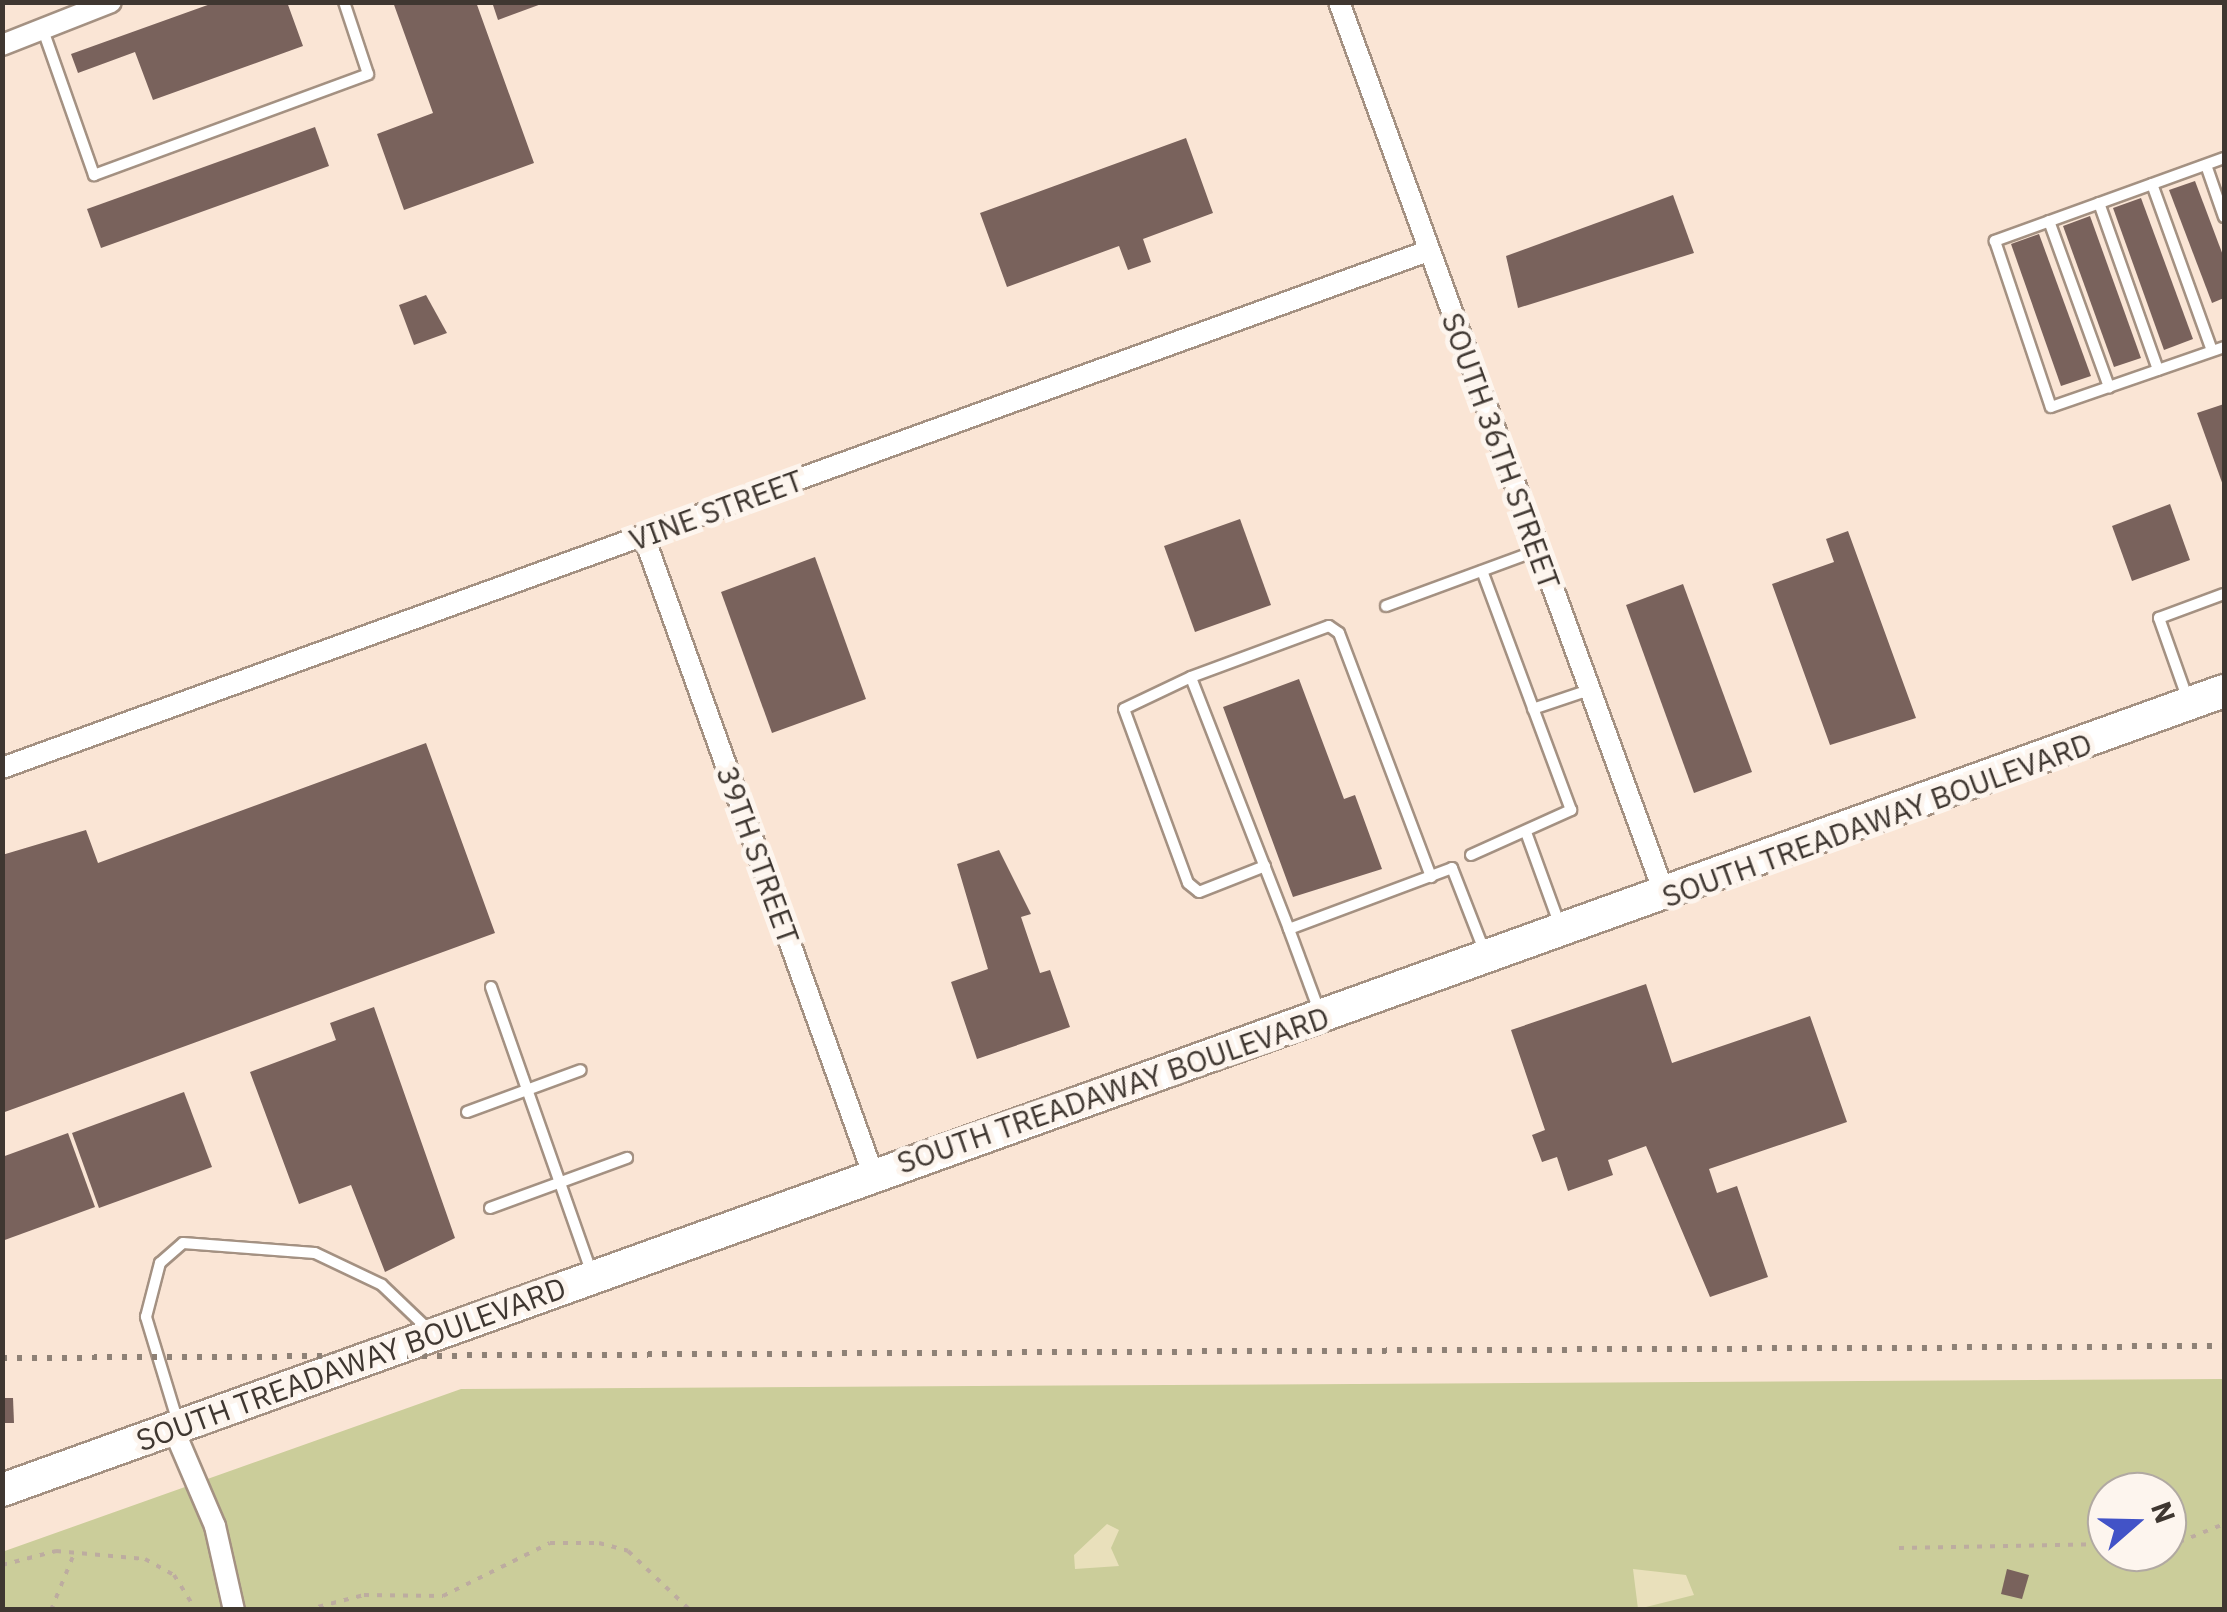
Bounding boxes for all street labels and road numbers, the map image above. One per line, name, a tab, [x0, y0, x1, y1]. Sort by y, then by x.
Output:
street label: SOUTH 36TH STREET	[1434, 308, 1568, 594]
street label: VINE STREET	[625, 462, 807, 558]
street label: SOUTH TREADAWAY BOULEVARD	[1657, 725, 2097, 915]
street label: 39TH STREET	[709, 761, 807, 949]
street label: SOUTH TREADAWAY BOULEVARD	[892, 999, 1334, 1181]
street label: SOUTH TREADAWAY BOULEVARD	[131, 1269, 571, 1459]

